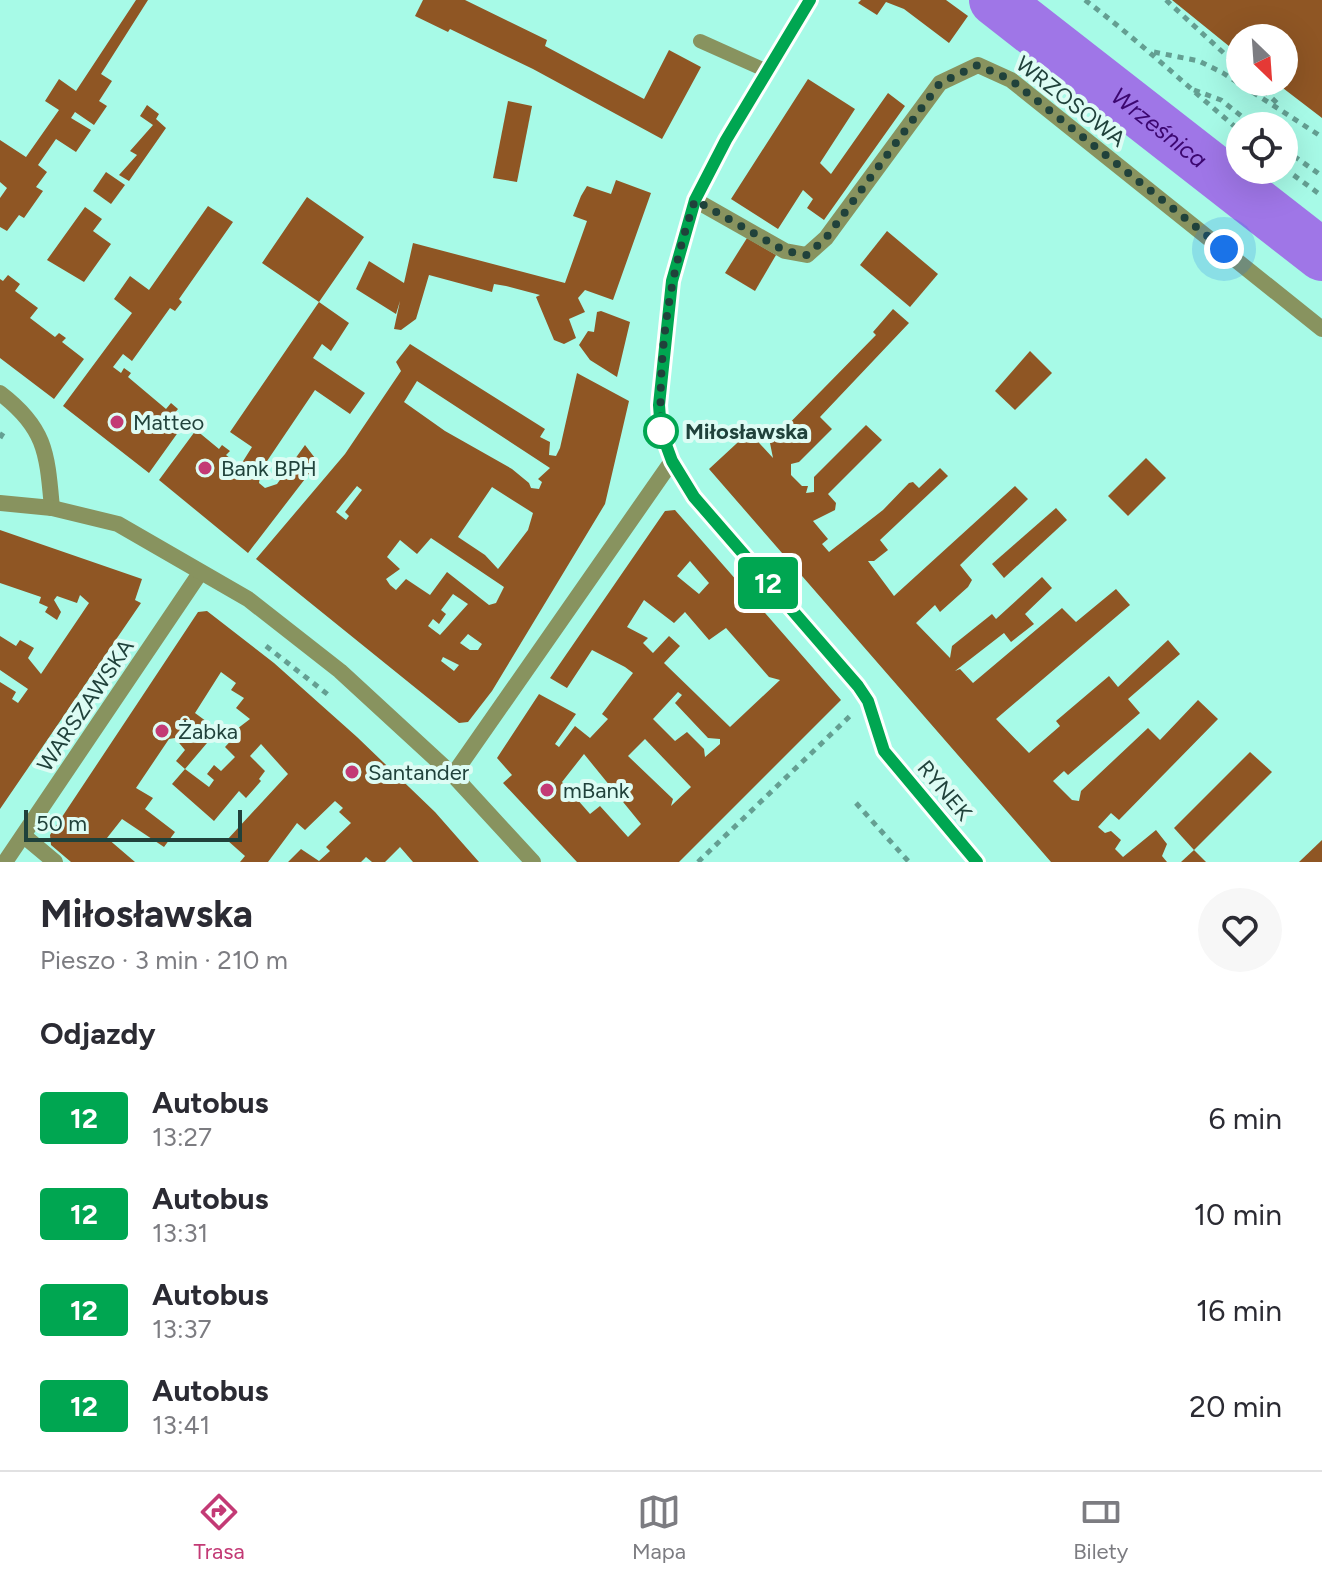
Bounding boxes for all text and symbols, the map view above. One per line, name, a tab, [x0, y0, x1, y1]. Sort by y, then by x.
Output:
north arrow	[1226, 24, 1298, 96]
map controls	[1226, 24, 1298, 184]
street label: WRZOSOWA	[1010, 50, 1131, 153]
water label: Wrześnica	[1106, 81, 1213, 174]
button: locate	[1226, 112, 1298, 184]
your location	[1204, 229, 1244, 269]
place label: Matteo	[133, 409, 204, 436]
marker: Matteo	[108, 413, 126, 431]
marker: Miłosławska	[644, 414, 678, 448]
place label: Miłosławska	[685, 418, 808, 445]
place label: Bank BPH	[221, 455, 317, 482]
marker: Bank BPH	[196, 459, 214, 477]
line badge: 12	[732, 557, 804, 609]
text: 12	[754, 566, 782, 600]
street label: WARSZAWSKA	[31, 634, 140, 777]
place label: Żabka	[178, 718, 238, 745]
marker: Żabka	[153, 722, 171, 740]
street label: RYNEK	[912, 755, 978, 826]
place label: Santander	[368, 759, 470, 786]
marker: Santander	[343, 763, 361, 781]
place label: mBank	[563, 777, 630, 804]
marker: mBank	[538, 781, 556, 799]
scale bar	[24, 806, 242, 842]
text: 50 m	[36, 810, 87, 837]
button: heart	[1198, 888, 1282, 972]
text: Miłosławska	[40, 891, 253, 937]
text: Pieszo · 3 min · 210 m	[40, 944, 288, 976]
text: Odjazdy	[40, 1015, 156, 1052]
text: Autobus	[152, 1084, 269, 1121]
text: 6 min	[1208, 1100, 1282, 1137]
text: 12	[70, 1101, 98, 1135]
text: 13:27	[152, 1121, 212, 1153]
text: Autobus	[152, 1180, 269, 1217]
text: 10 min	[1194, 1196, 1282, 1233]
text: 12	[70, 1197, 98, 1231]
text: 13:31	[152, 1217, 208, 1249]
text: Autobus	[152, 1276, 269, 1313]
text: 16 min	[1196, 1292, 1282, 1329]
text: 12	[70, 1293, 98, 1327]
text: 13:37	[152, 1313, 212, 1345]
text: Autobus	[152, 1372, 269, 1409]
text: 20 min	[1189, 1388, 1282, 1425]
text: 12	[70, 1389, 98, 1423]
text: 13:41	[152, 1409, 210, 1441]
tab: Trasa	[194, 1490, 245, 1565]
tab: Mapa	[632, 1490, 686, 1565]
tab: Bilety	[1073, 1490, 1128, 1565]

